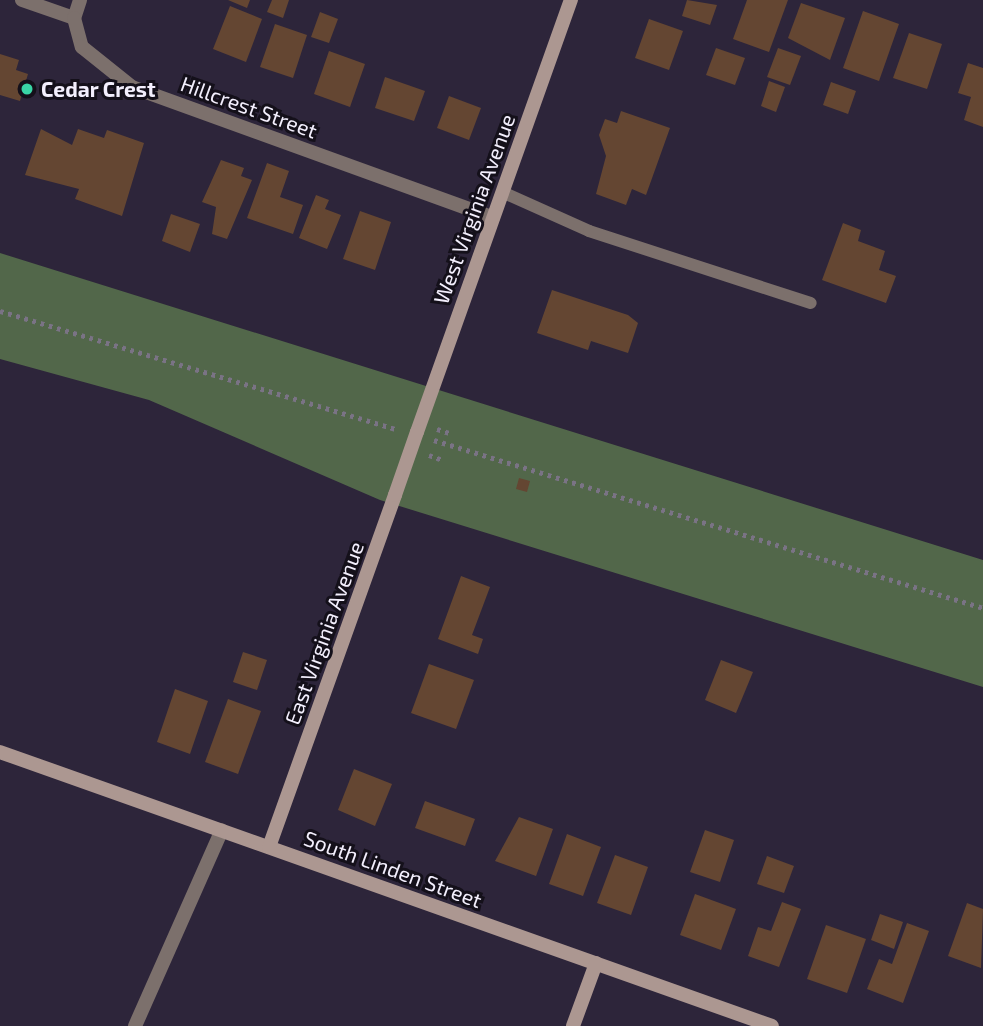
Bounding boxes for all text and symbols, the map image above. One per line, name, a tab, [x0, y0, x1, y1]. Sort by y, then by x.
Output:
street label: Hillcrest Street	[177, 71, 321, 143]
place label: Cedar Crest	[41, 76, 156, 102]
marker: Cedar Crest	[19, 81, 35, 97]
street label: West Virginia Avenue	[428, 110, 520, 308]
street label: East Virginia Avenue	[279, 538, 369, 728]
street label: South Linden Street	[301, 825, 485, 913]

